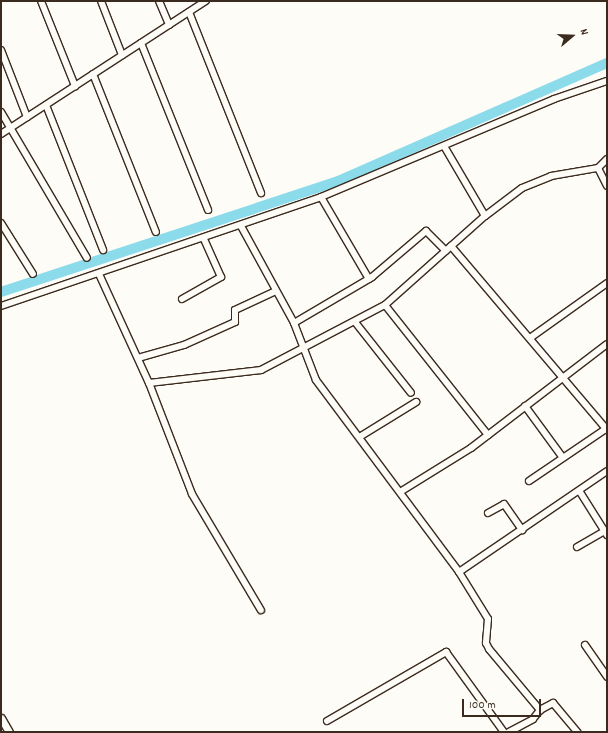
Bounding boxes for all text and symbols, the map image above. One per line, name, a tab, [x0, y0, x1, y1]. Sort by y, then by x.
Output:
north arrow	[552, 16, 592, 56]
text: N	[575, 27, 592, 37]
scale bar	[464, 691, 543, 717]
text: 100 m	[469, 697, 496, 714]

